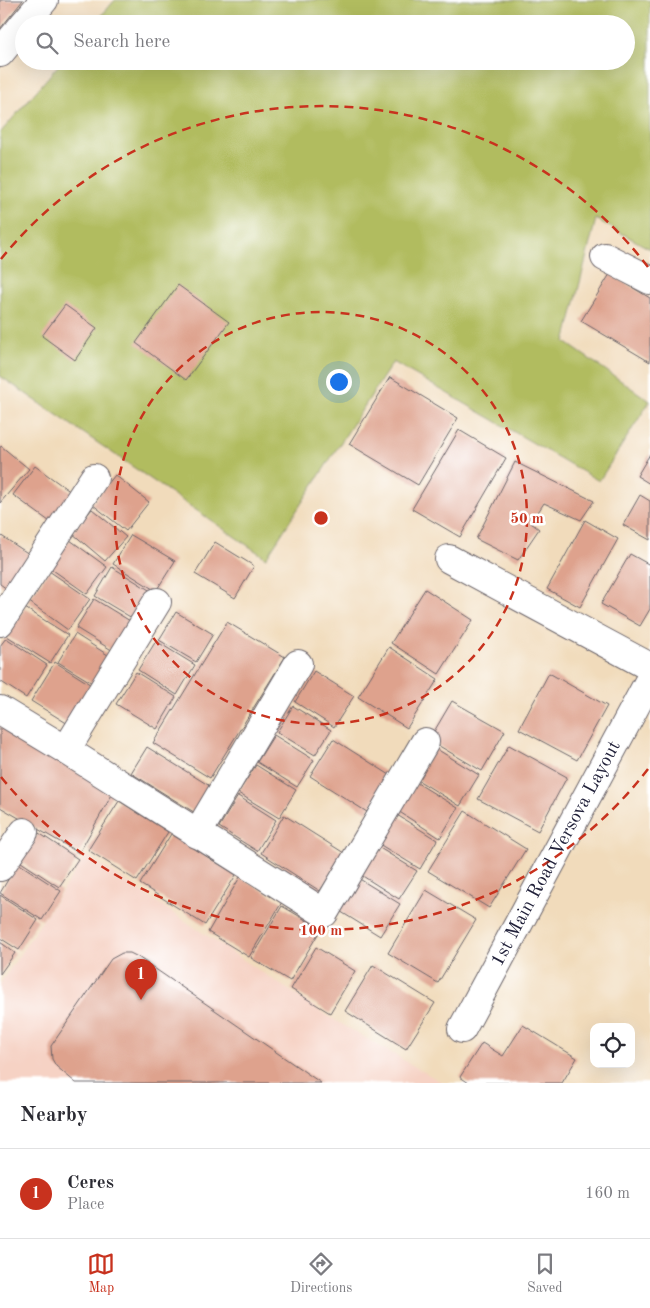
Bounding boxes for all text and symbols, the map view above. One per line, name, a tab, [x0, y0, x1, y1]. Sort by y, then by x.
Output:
search box	[15, 15, 635, 70]
icon: search	[33, 29, 61, 57]
text: Search here	[73, 33, 170, 52]
your location	[326, 369, 352, 395]
centre of rings	[312, 509, 330, 527]
text: 50 m	[510, 512, 544, 527]
street label: 1st Main Road Versova Layout	[488, 738, 624, 970]
text: 100 m	[300, 924, 342, 939]
pin: 1	[125, 959, 157, 1000]
map controls	[590, 1023, 635, 1068]
button: locate	[590, 1023, 635, 1068]
text: Nearby	[20, 1105, 88, 1126]
text: Ceres	[67, 1174, 114, 1193]
text: 1	[31, 1186, 41, 1202]
text: 160 m	[585, 1186, 630, 1202]
text: Place	[67, 1197, 104, 1213]
tab: Map	[87, 1250, 115, 1297]
tab: Directions	[290, 1250, 352, 1297]
tab: Saved	[527, 1250, 563, 1297]

